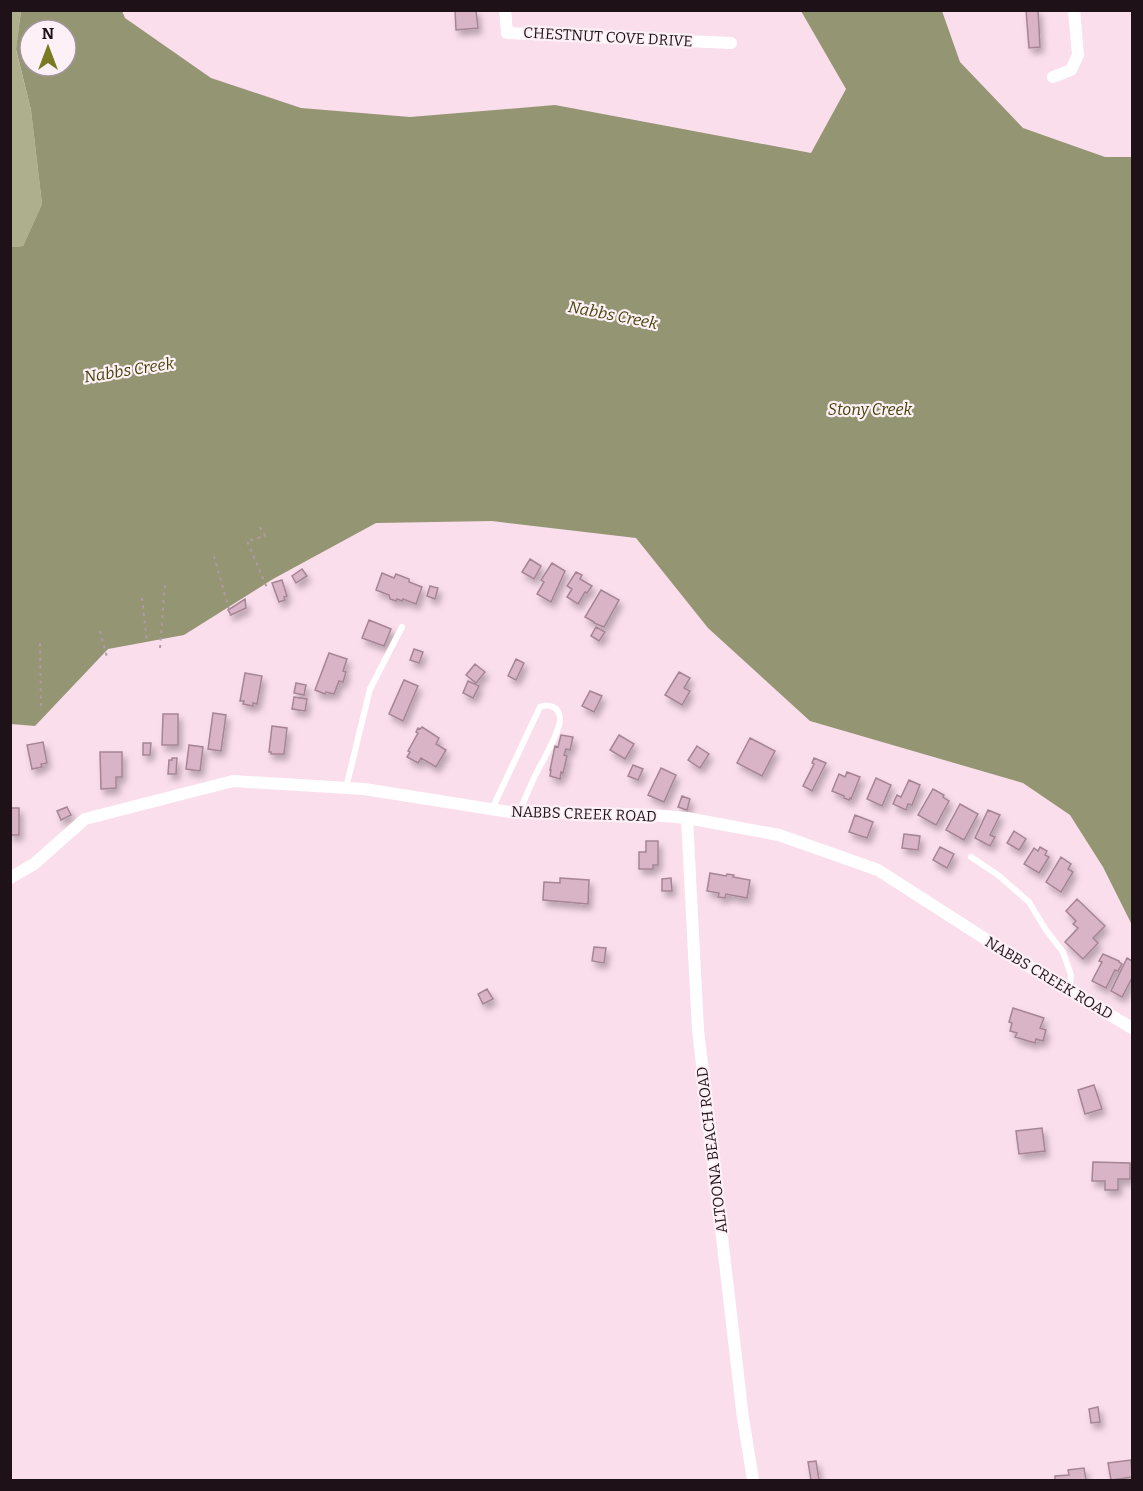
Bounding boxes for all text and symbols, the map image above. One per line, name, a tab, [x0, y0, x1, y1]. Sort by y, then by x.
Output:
north arrow	[18, 18, 78, 78]
text: N	[42, 24, 54, 43]
street label: CHESTNUT COVE DRIVE	[523, 24, 693, 50]
water label: Nabbs Creek	[567, 297, 660, 333]
water label: Nabbs Creek	[83, 353, 176, 386]
water label: Stony Creek	[828, 400, 912, 419]
street label: NABBS CREEK ROAD	[511, 802, 657, 826]
street label: NABBS CREEK ROAD	[982, 933, 1116, 1023]
street label: ALTOONA BEACH ROAD	[693, 1066, 731, 1234]

